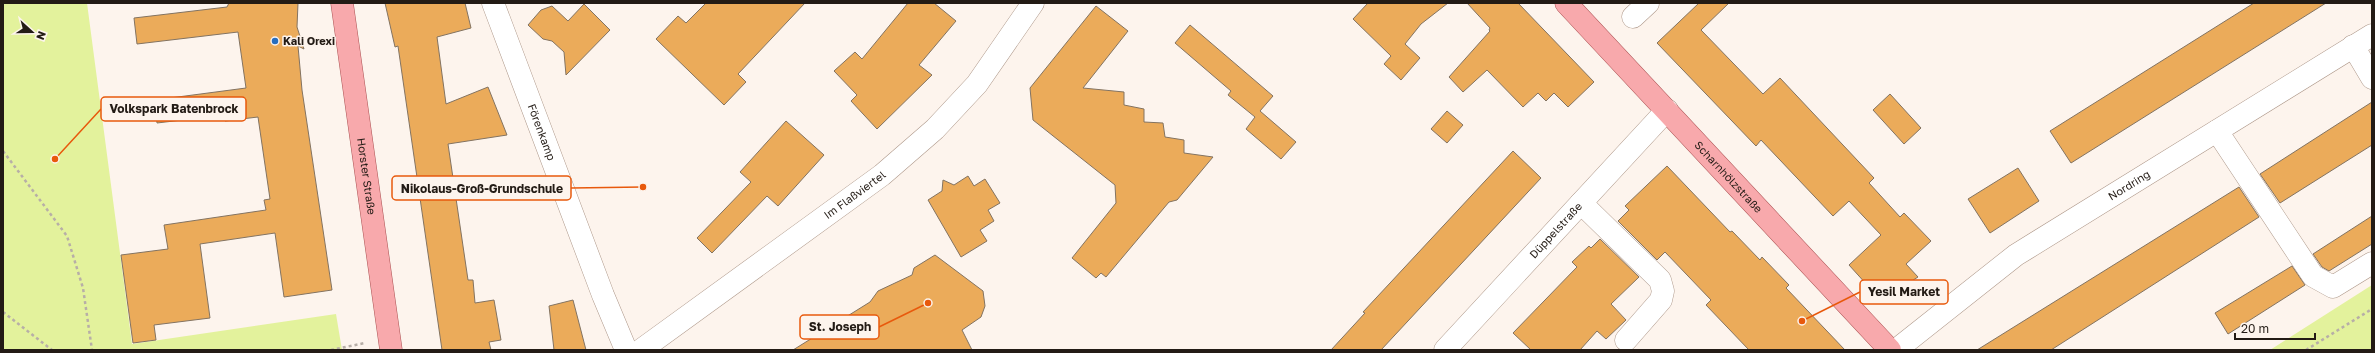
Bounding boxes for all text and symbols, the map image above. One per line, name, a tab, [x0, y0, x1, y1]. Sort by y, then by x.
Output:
north arrow	[12, 12, 52, 52]
text: N	[34, 30, 49, 42]
place label: Kali Orexi	[283, 34, 335, 47]
marker: Kali Orexi	[270, 36, 280, 46]
callout: Volkspark Batenbrock	[101, 97, 246, 121]
text: Volkspark Batenbrock	[109, 101, 239, 116]
street label: Förenkamp	[526, 102, 559, 162]
street label: Horster Straße	[355, 137, 379, 215]
street label: Scharnhölzstraße	[1692, 138, 1765, 215]
street label: Nordring	[2106, 167, 2152, 202]
street label: Im Flaßviertel	[821, 168, 888, 221]
callout: Nikolaus-Groß-Grundschule	[392, 176, 571, 200]
text: Nikolaus-Groß-Grundschule	[401, 181, 563, 196]
street label: Düppelstraße	[1526, 199, 1584, 261]
callout: Yesil Market	[1860, 280, 1948, 304]
text: Yesil Market	[1868, 284, 1940, 299]
callout: St. Joseph	[800, 315, 879, 339]
scale bar	[2235, 315, 2315, 341]
text: St. Joseph	[809, 319, 871, 334]
text: 20 m	[2241, 321, 2269, 336]

